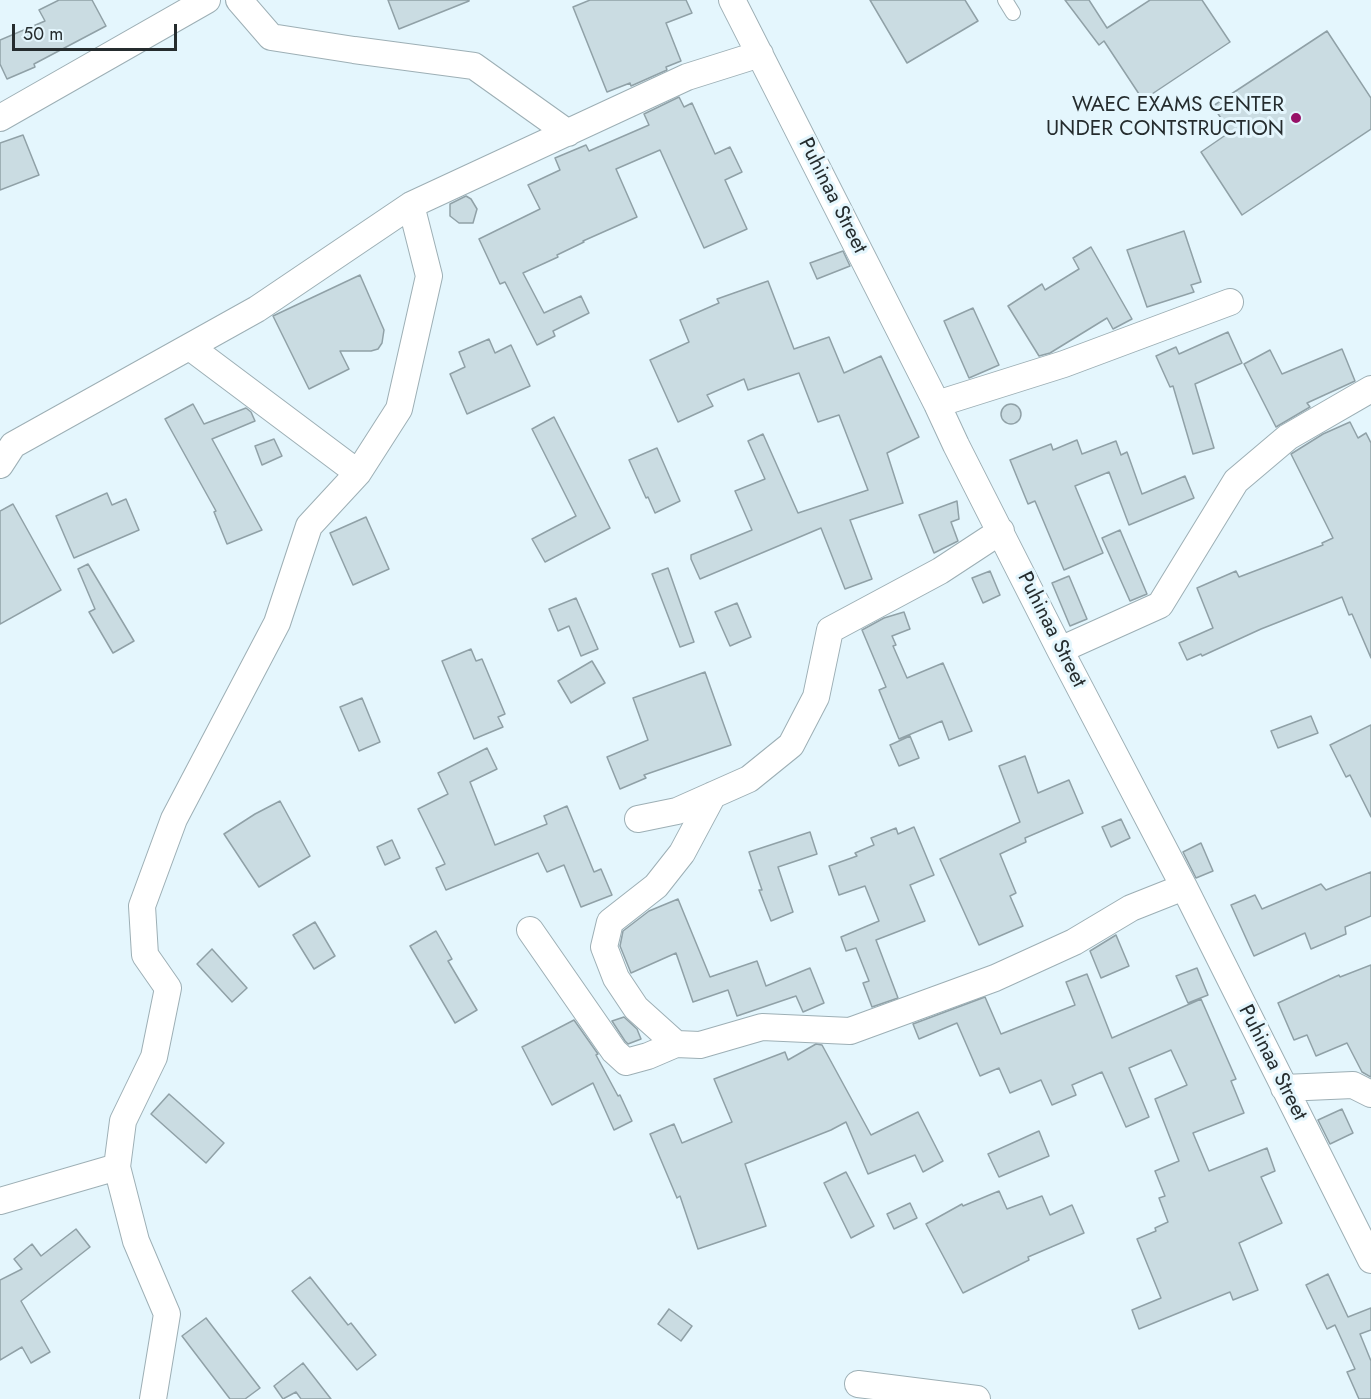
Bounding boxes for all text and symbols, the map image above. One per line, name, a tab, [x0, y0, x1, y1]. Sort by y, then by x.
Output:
scale bar	[15, 12, 180, 50]
text: 50 m	[23, 21, 63, 47]
place label: WAEC EXAMS CENTER UNDER CONTSTRUCTION	[1046, 93, 1284, 143]
marker: WAEC EXAMS CENTER UNDER CONTSTRUCTION	[1289, 111, 1303, 125]
street label: Puhinaa Street	[792, 134, 872, 258]
street label: Puhinaa Street	[1011, 568, 1091, 692]
street label: Puhinaa Street	[1232, 1001, 1312, 1125]

